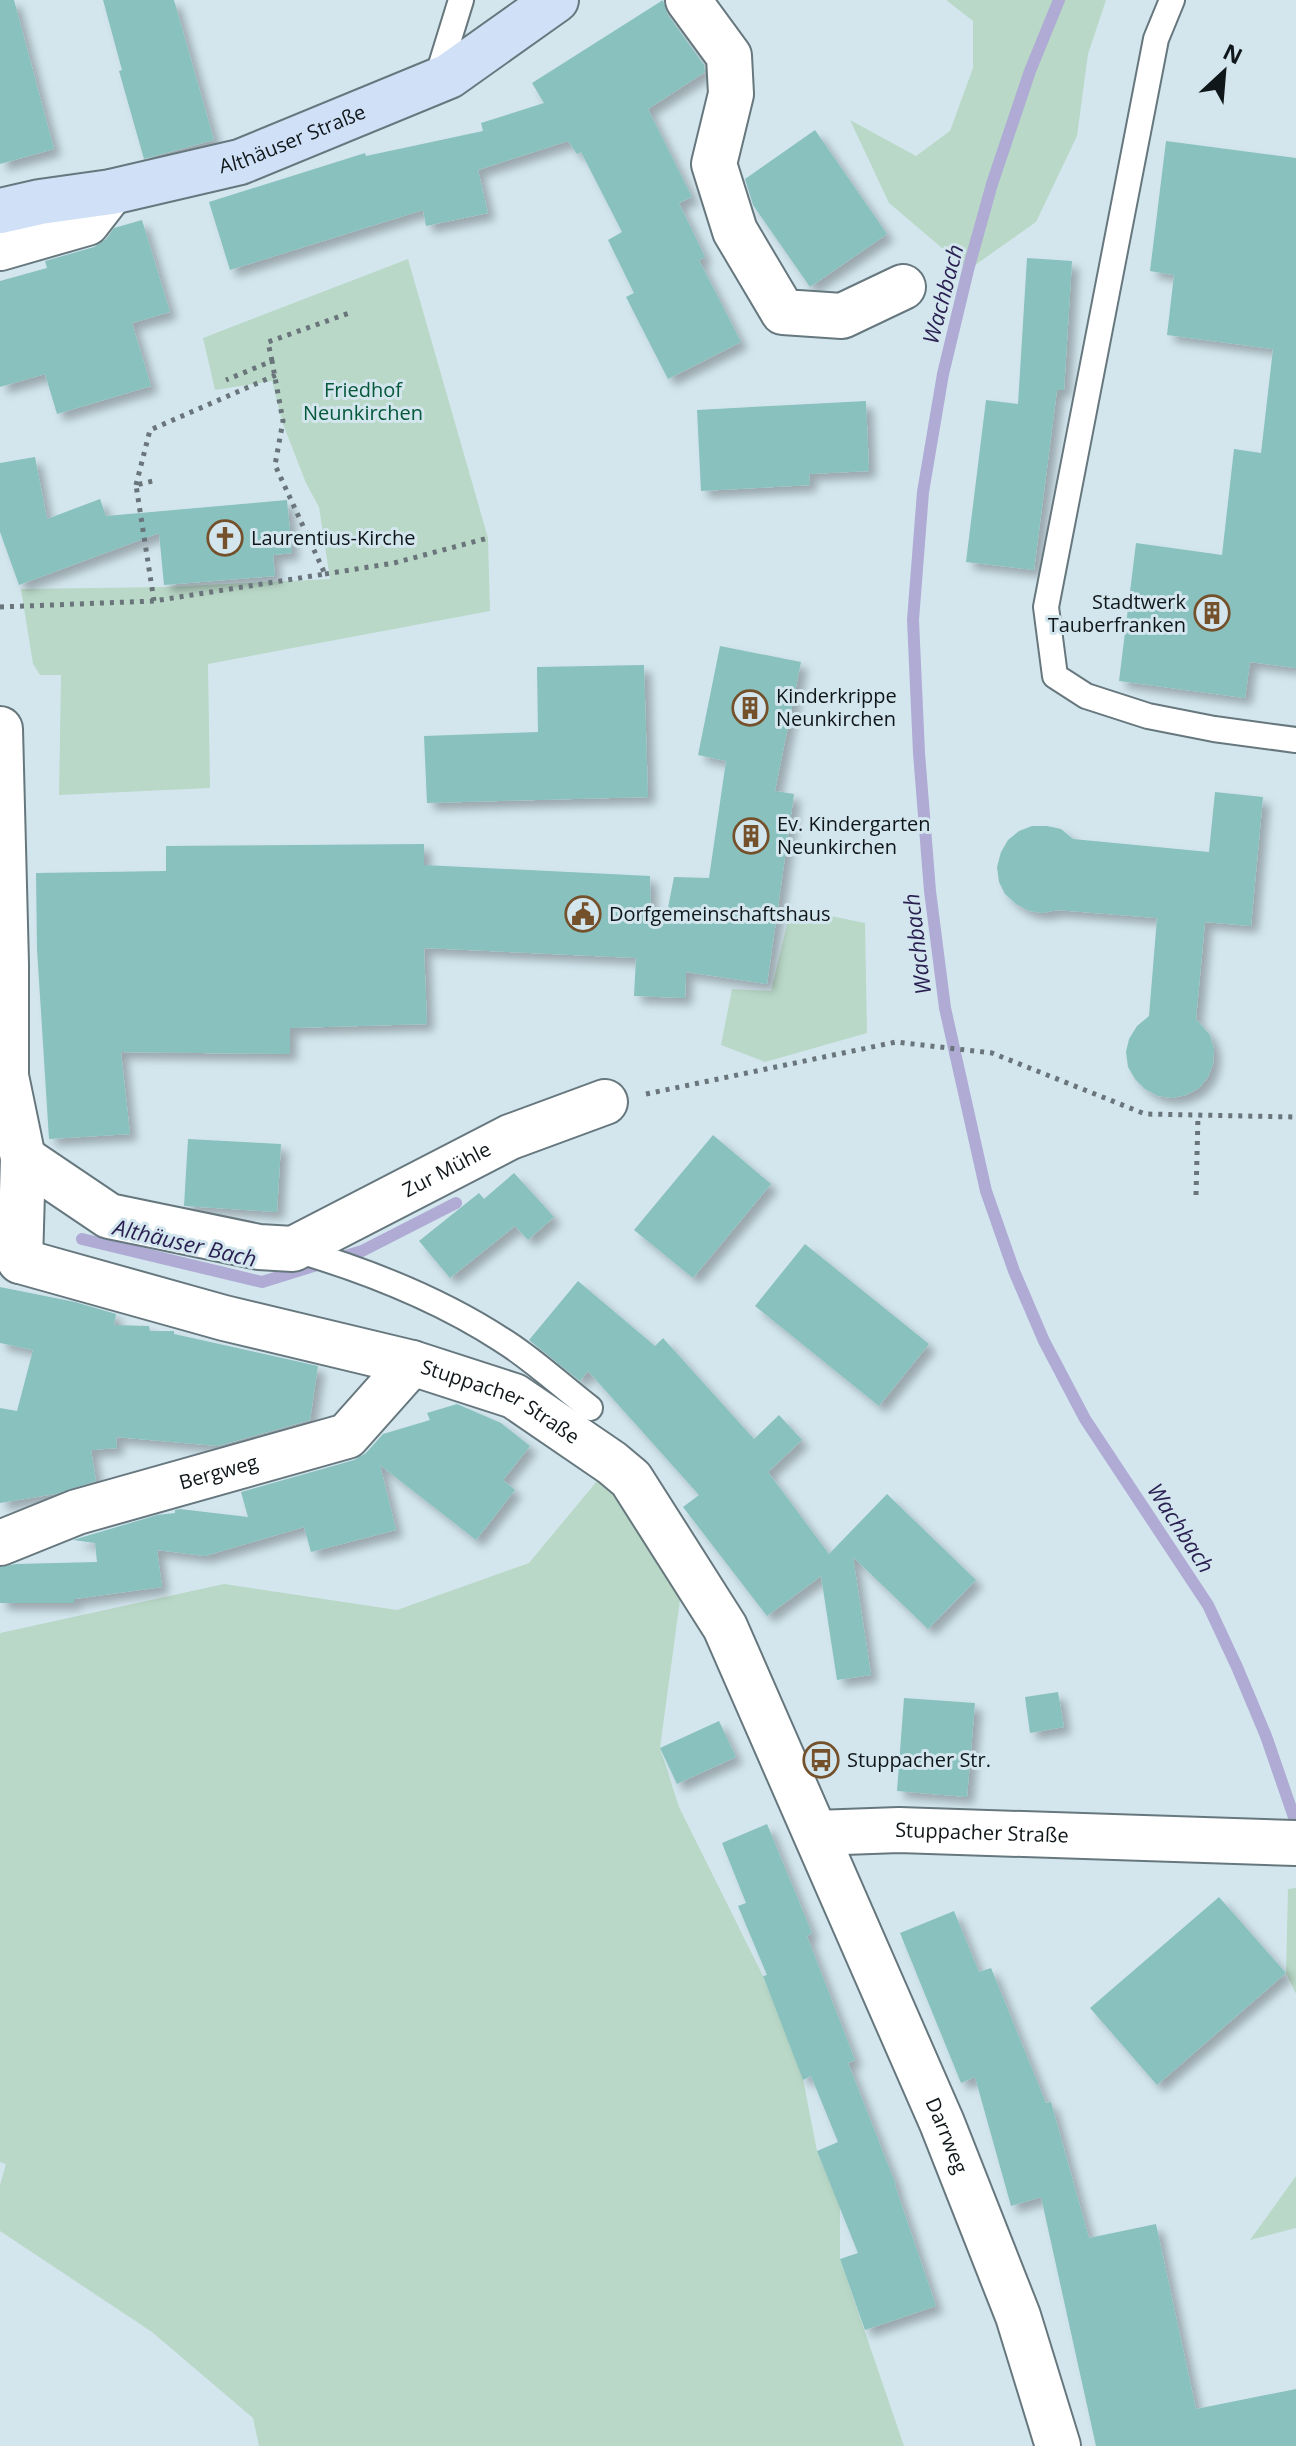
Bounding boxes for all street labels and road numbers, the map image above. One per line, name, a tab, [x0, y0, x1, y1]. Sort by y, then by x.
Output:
street label: Althäuser Straße	[216, 98, 370, 179]
street label: Zur Mühle	[398, 1135, 495, 1203]
street label: Stuppacher Straße	[418, 1353, 585, 1450]
street label: Bergweg	[176, 1448, 261, 1496]
street label: Stuppacher Straße	[895, 1816, 1069, 1849]
street label: Darrweg	[920, 2093, 975, 2177]

